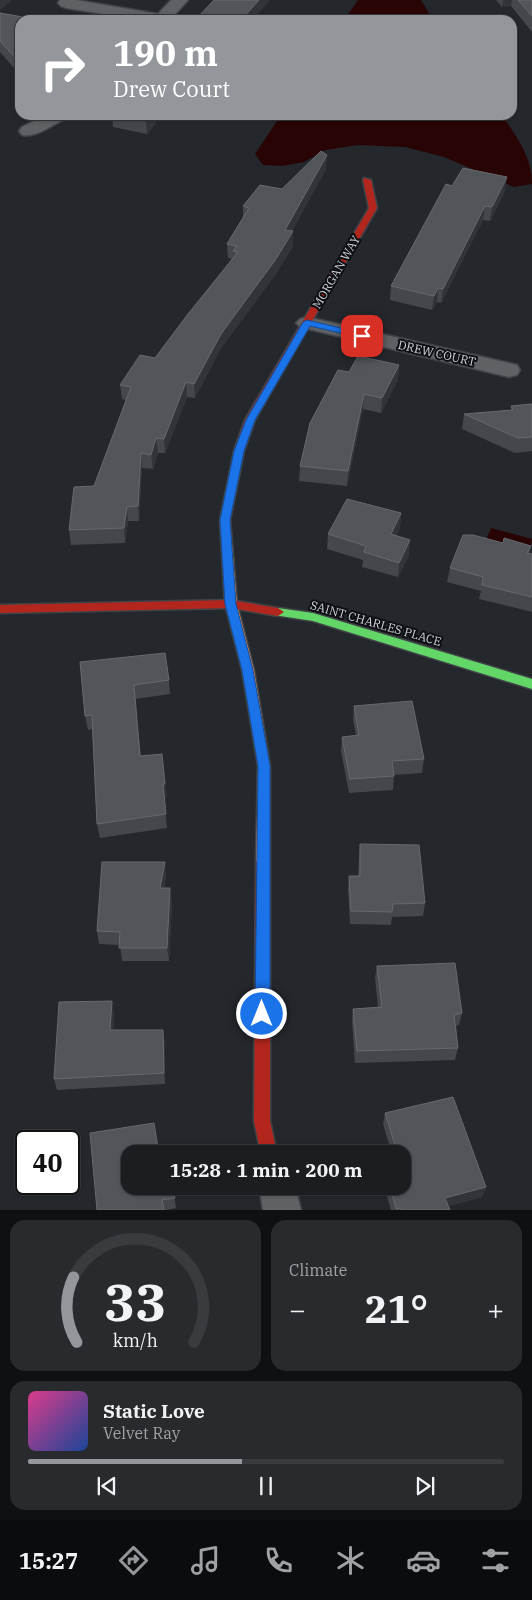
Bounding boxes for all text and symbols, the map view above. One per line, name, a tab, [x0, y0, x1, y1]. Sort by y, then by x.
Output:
text: 190 m	[113, 30, 218, 76]
icon: right	[30, 35, 95, 100]
text: Drew Court	[113, 74, 230, 103]
street label: MORGAN WAY	[309, 232, 363, 311]
pin	[341, 315, 383, 357]
icon: arrive	[348, 322, 376, 350]
street label: DREW COURT	[397, 337, 477, 369]
street label: SAINT CHARLES PLACE	[309, 597, 443, 649]
position arrow	[235, 987, 287, 1039]
speed limit sign: 40	[15, 1130, 80, 1195]
text: 15:28 · 1 min · 200 m	[170, 1158, 362, 1182]
text: Climate	[289, 1260, 347, 1280]
text: 33	[104, 1268, 167, 1335]
text: 21°	[365, 1284, 428, 1333]
text: −	[289, 1291, 306, 1328]
text: +	[487, 1291, 504, 1328]
text: km/h	[113, 1329, 158, 1352]
text: Static Love	[103, 1399, 205, 1423]
text: Velvet Ray	[103, 1423, 180, 1443]
icon: previous	[93, 1472, 121, 1500]
icon: pause	[252, 1472, 280, 1500]
icon: next	[411, 1472, 439, 1500]
icon: directions	[116, 1543, 151, 1578]
icon: music	[188, 1543, 223, 1578]
icon: phone	[261, 1543, 296, 1578]
icon: climate	[333, 1543, 368, 1578]
icon: car	[406, 1543, 441, 1578]
icon: filters	[478, 1543, 513, 1578]
text: 15:27	[19, 1546, 78, 1575]

